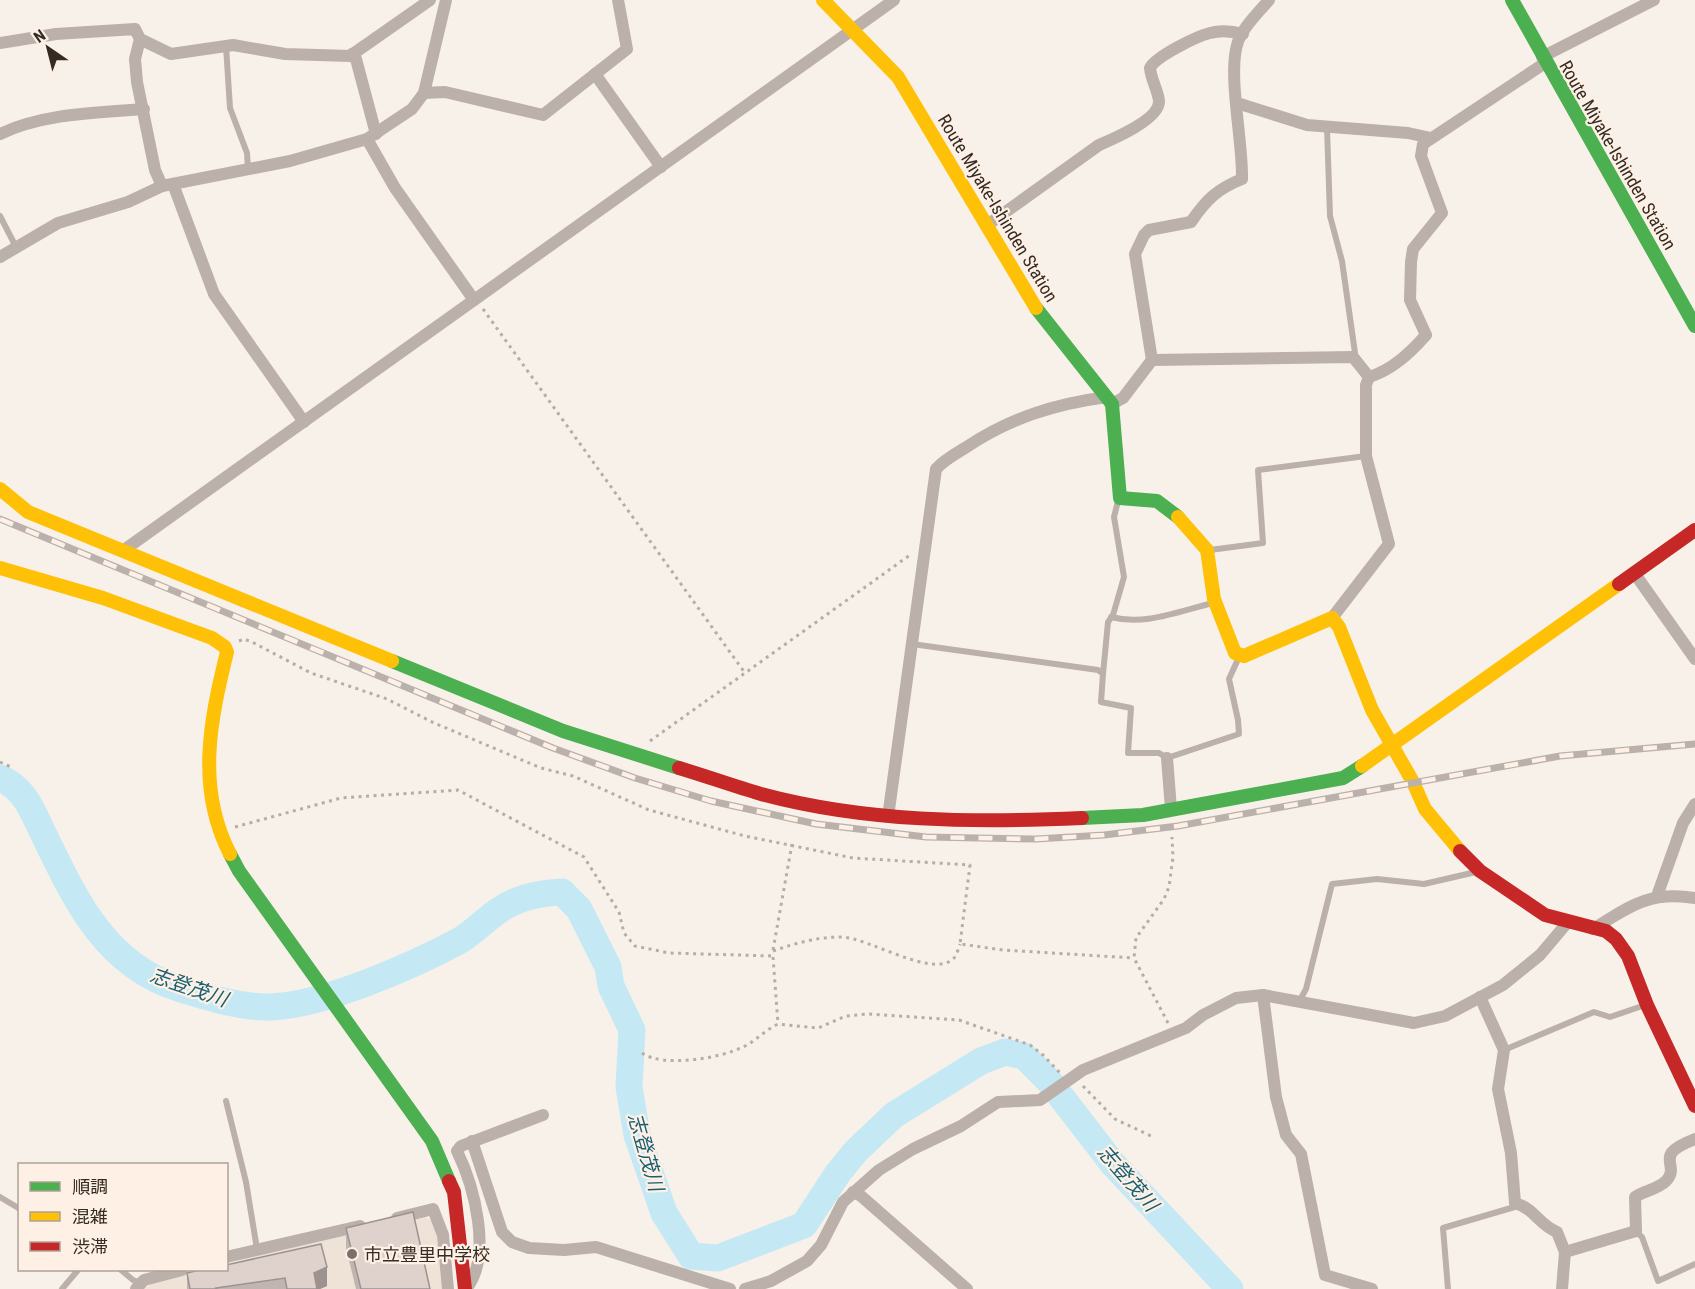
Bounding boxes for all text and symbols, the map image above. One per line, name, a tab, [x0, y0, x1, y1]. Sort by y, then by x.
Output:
north arrow	[18, 18, 78, 78]
text: N	[30, 26, 49, 47]
street label: Route Miyake-Ishinden Station	[1555, 57, 1681, 253]
street label: Route Miyake-Ishinden Station	[934, 111, 1062, 305]
water label: 志登茂川	[147, 963, 233, 1012]
water label: 志登茂川	[623, 1110, 669, 1196]
water label: 志登茂川	[1093, 1140, 1165, 1218]
legend	[18, 1163, 228, 1271]
text: 順調	[72, 1176, 108, 1197]
text: 混雑	[72, 1206, 108, 1227]
text: 渋滞	[72, 1236, 108, 1257]
place label: 市立豊里中学校	[364, 1244, 490, 1265]
marker: 市立豊里中学校	[345, 1247, 359, 1261]

